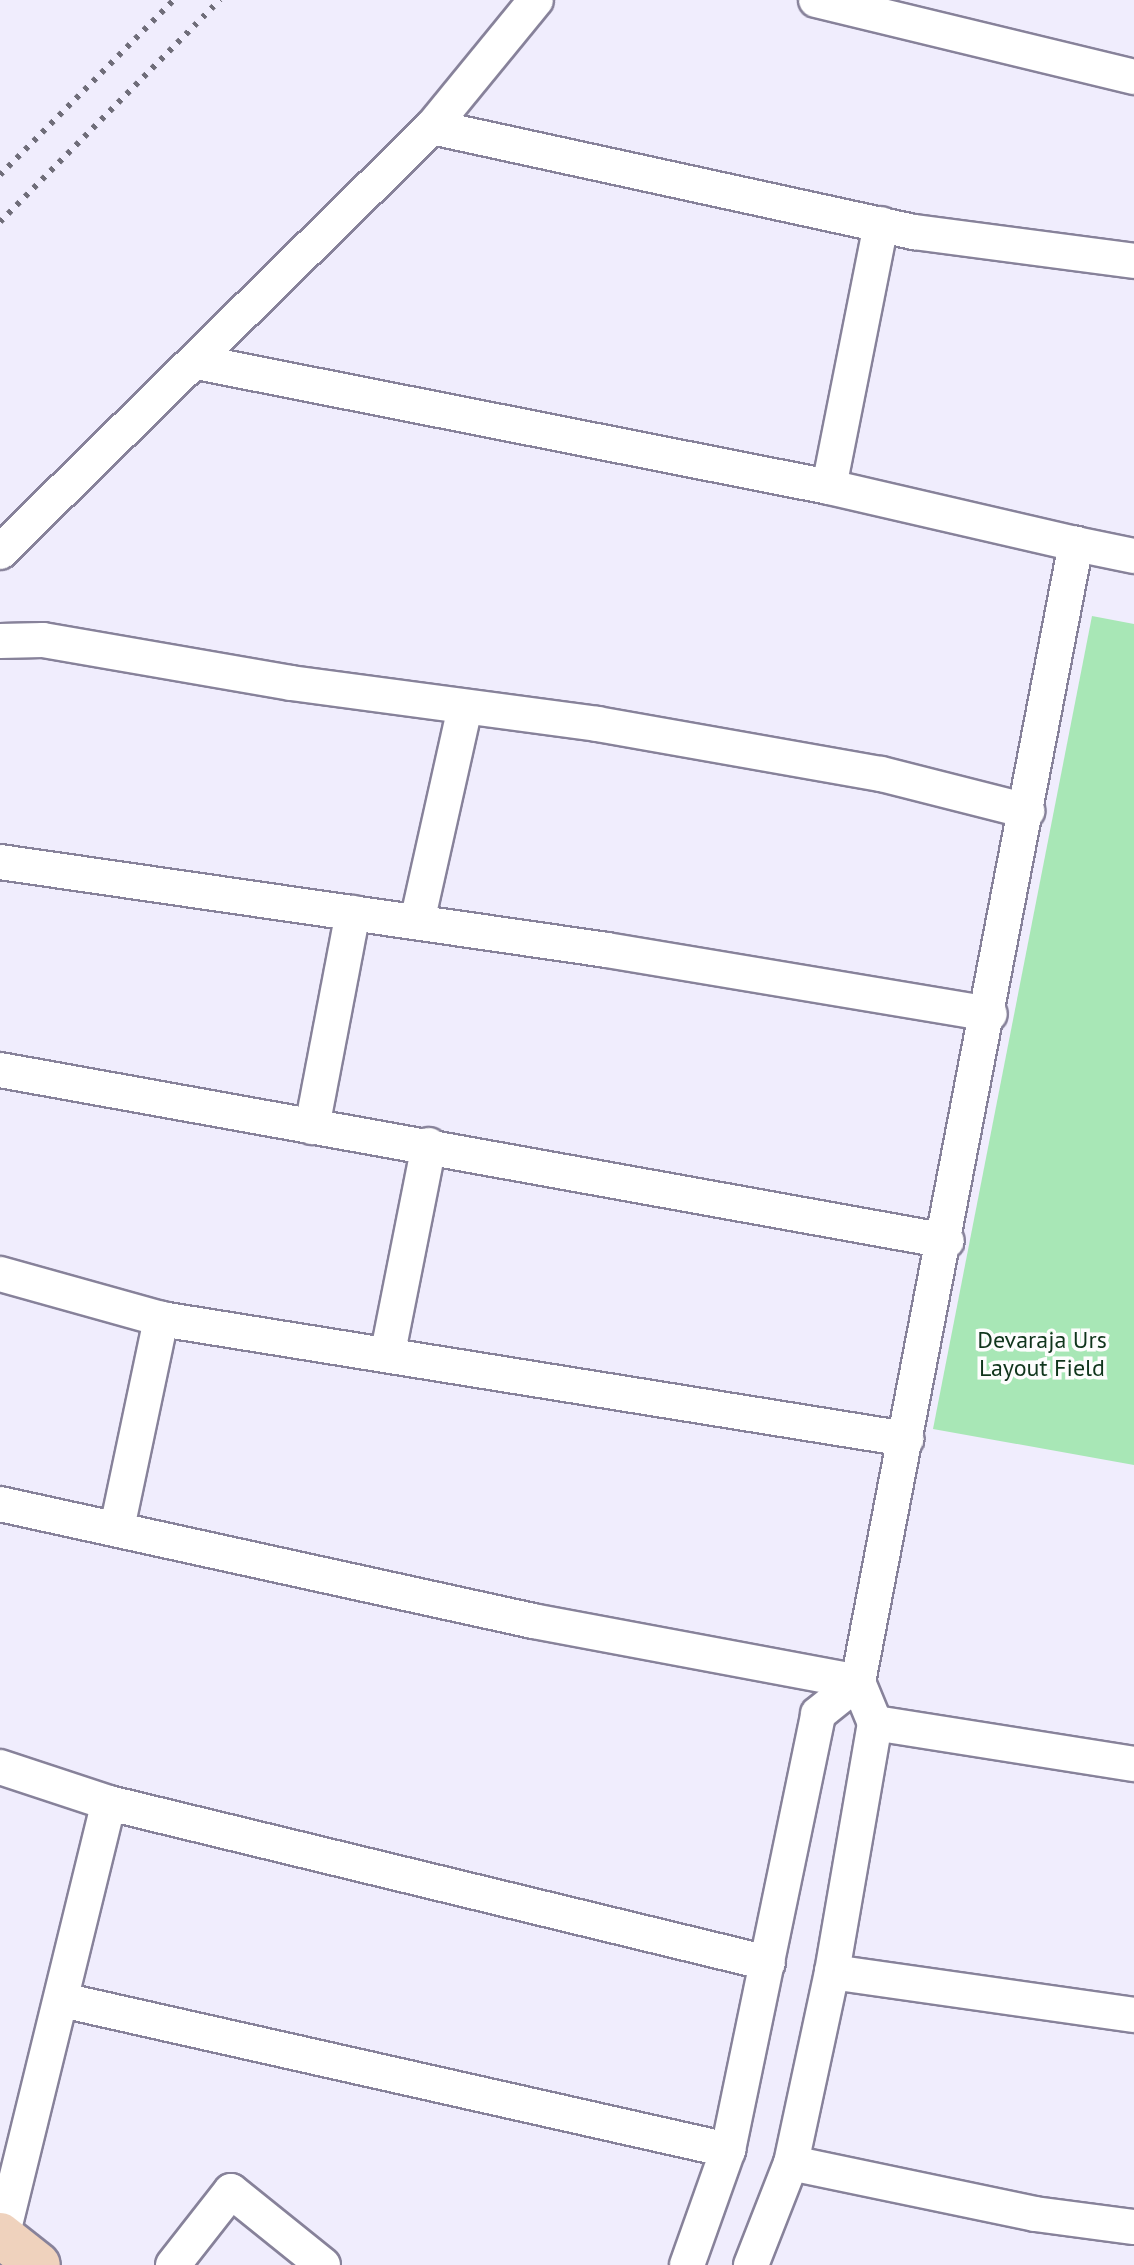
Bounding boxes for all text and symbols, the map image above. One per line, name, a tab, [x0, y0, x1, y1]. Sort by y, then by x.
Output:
park label: Devaraja Urs Layout Field	[977, 1326, 1107, 1382]

